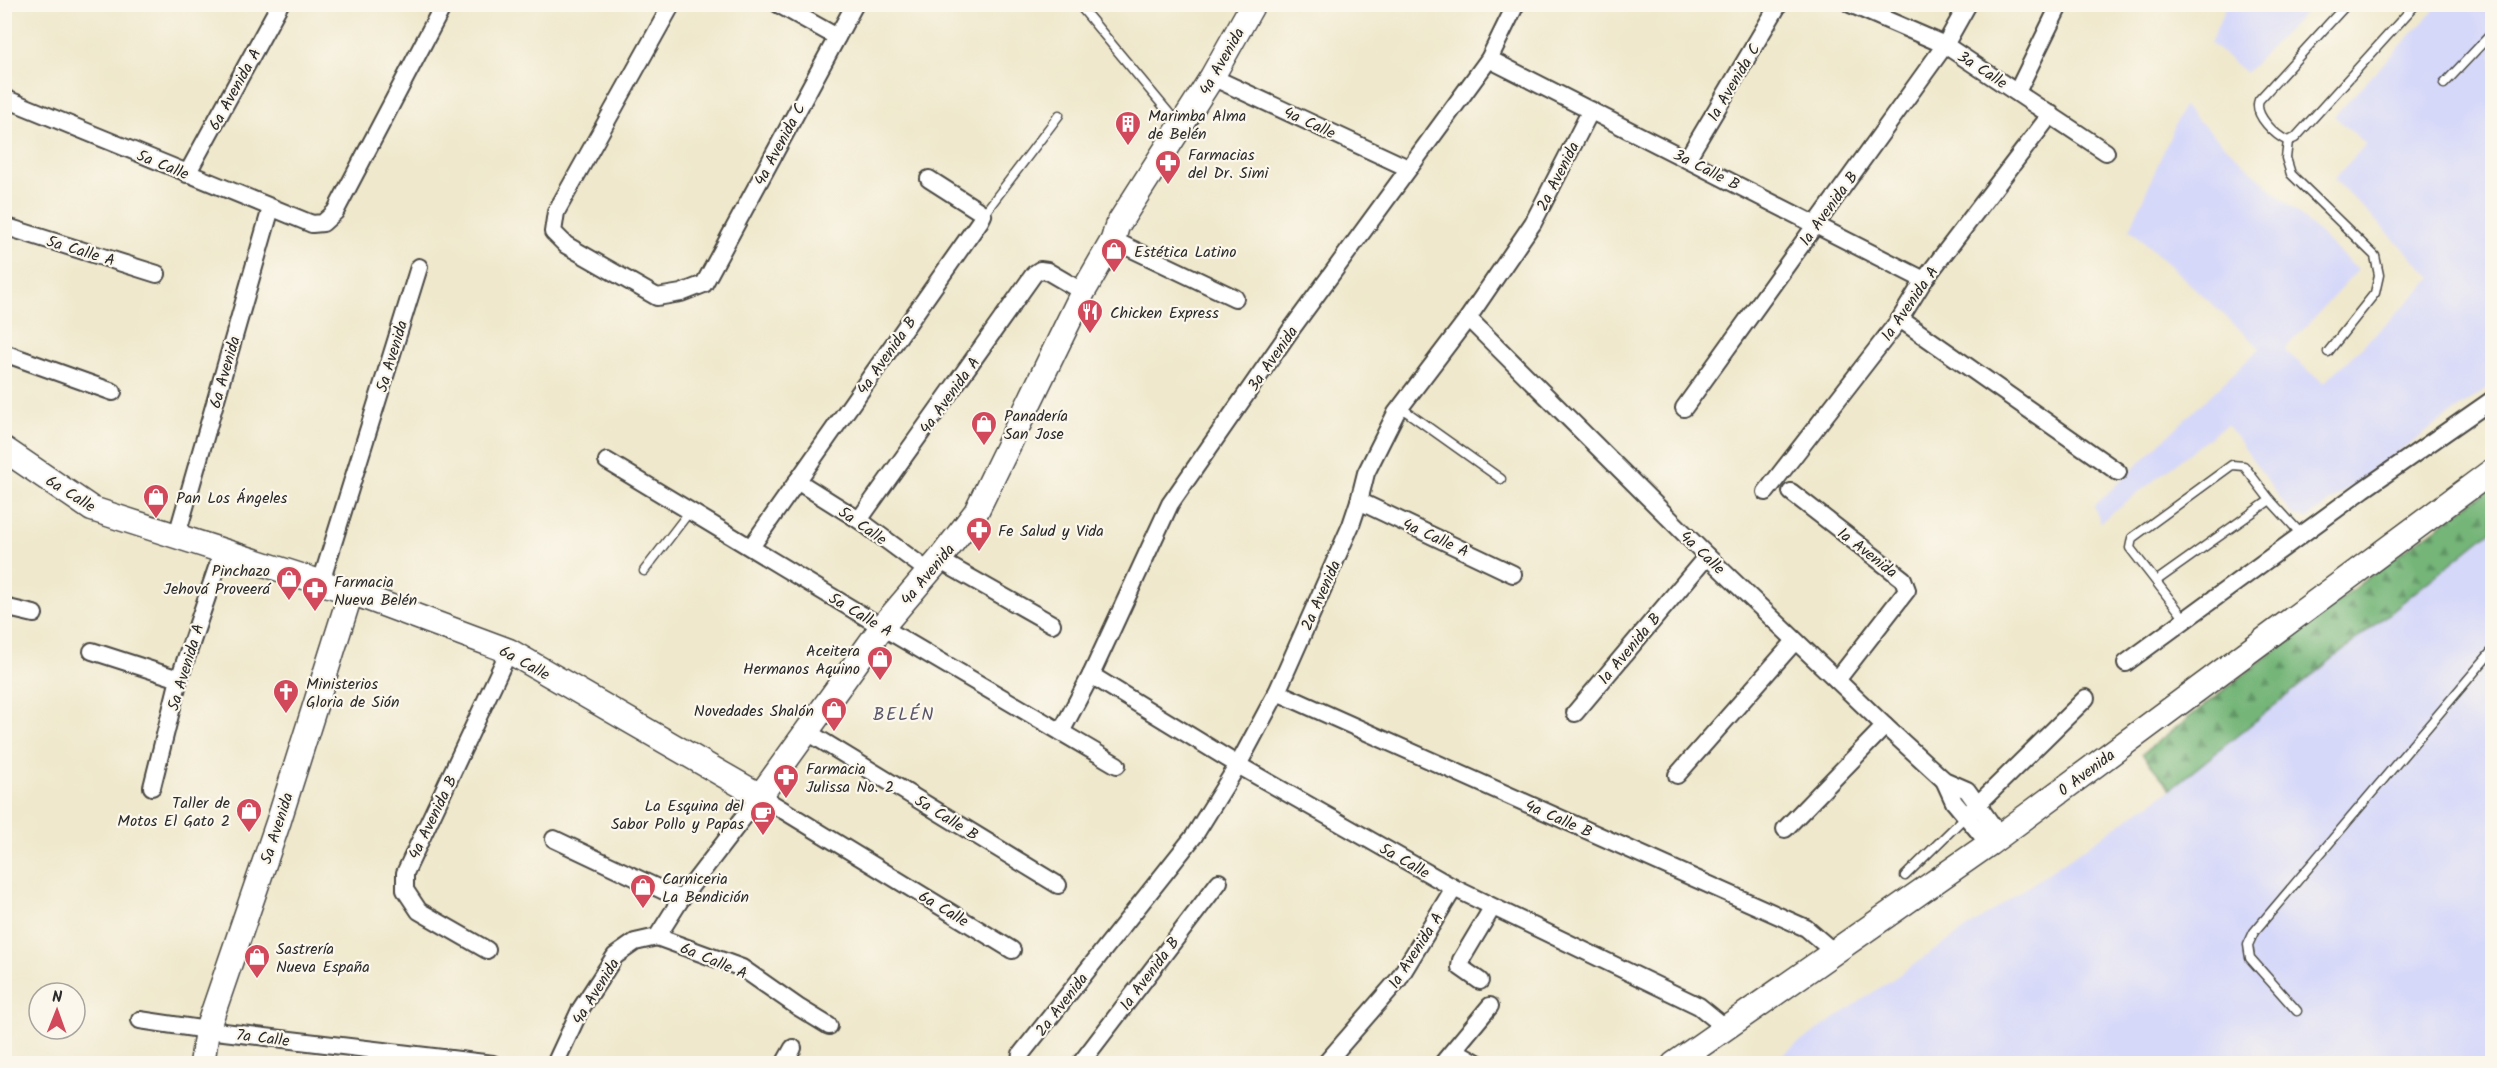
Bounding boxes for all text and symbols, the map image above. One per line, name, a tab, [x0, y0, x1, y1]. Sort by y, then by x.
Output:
street label: 4a Avenida	[1193, 23, 1252, 100]
street label: 1a Avenida C	[1701, 39, 1767, 126]
street label: 6a Avenida A	[202, 44, 268, 135]
street label: 3a Calle	[1952, 45, 2012, 96]
street label: 4a Avenida C	[748, 99, 813, 190]
street label: 4a Calle	[1279, 100, 1340, 146]
place label: Marimba Alma de Belén	[1148, 104, 1246, 147]
building icon: Marimba Alma de Belén	[1113, 109, 1143, 147]
street label: 2a Avenida	[1530, 138, 1586, 216]
place label: Farmacias del Dr. Simi	[1188, 143, 1269, 186]
street label: 3a Calle B	[1669, 143, 1744, 198]
street label: 5a Calle	[132, 144, 192, 187]
pharmacy icon: Farmacias del Dr. Simi	[1153, 148, 1183, 186]
street label: 1a Avenida B	[1794, 166, 1865, 251]
street label: 5a Calle A	[43, 229, 118, 274]
shop icon: Estética Latino	[1099, 236, 1129, 274]
place label: Estética Latino	[1134, 240, 1236, 265]
street label: 1a Avenida A	[1875, 261, 1945, 346]
restaurant icon: Chicken Express	[1075, 297, 1105, 335]
place label: Chicken Express	[1110, 301, 1219, 326]
street label: 4a Avenida B	[851, 311, 924, 400]
street label: 5a Avenida	[370, 317, 415, 395]
street label: 3a Avenida	[1242, 321, 1305, 397]
street label: 6a Avenida	[203, 333, 248, 412]
street label: 4a Avenida A	[914, 352, 987, 440]
place label: Panadería San Jose	[1004, 404, 1068, 447]
shop icon: Panadería San Jose	[969, 409, 999, 447]
street label: 6a Calle	[40, 469, 100, 519]
shop icon: Pan Los Ángeles	[141, 482, 171, 520]
place label: Pan Los Ángeles	[176, 486, 288, 511]
street label: 5a Calle	[833, 500, 892, 552]
street label: 4a Calle A	[1398, 512, 1473, 565]
pharmacy icon: Fe Salud y Vida	[964, 515, 994, 553]
place label: Fe Salud y Vida	[998, 519, 1104, 544]
street label: 1a Avenida	[1832, 522, 1903, 585]
street label: 4a Calle	[1674, 525, 1730, 581]
street label: 4a Avenida	[895, 538, 962, 611]
street label: 2a Avenida	[1295, 556, 1348, 635]
place label: Pinchazo Jehová Proveerá	[164, 559, 271, 602]
shop icon: Pinchazo Jehová Proveerá	[274, 564, 304, 602]
place label: Farmacia Nueva Belén	[334, 570, 417, 613]
pharmacy icon: Farmacia Nueva Belén	[300, 575, 330, 613]
street label: 5a Calle A	[823, 586, 897, 644]
street label: 1a Avenida B	[1593, 608, 1668, 690]
street label: 5a Avenida A	[161, 620, 212, 714]
street label: 6a Calle	[494, 639, 554, 688]
place label: Aceitera Hermanos Aquino	[743, 639, 860, 682]
shop icon: Aceitera Hermanos Aquino	[865, 644, 895, 682]
place label: Ministerios Gloria de Sión	[306, 672, 400, 715]
church icon: Ministerios Gloria de Sión	[271, 677, 301, 715]
shop icon: Novedades Shalón	[819, 695, 849, 733]
place label: Novedades Shalón	[694, 699, 814, 724]
district label: BELÉN	[873, 701, 935, 730]
street label: 0 Avenida	[2053, 743, 2121, 803]
place label: Farmacia Julissa No. 2	[806, 757, 894, 800]
pharmacy icon: Farmacia Julissa No. 2	[771, 762, 801, 800]
street label: 4a Avenida B	[402, 771, 464, 864]
street label: 5a Avenida	[254, 789, 301, 868]
street label: 5a Calle B	[909, 789, 983, 848]
place label: Taller de Motos El Gato 2	[117, 791, 230, 834]
street label: 4a Calle B	[1521, 793, 1596, 845]
place label: La Esquina del Sabor Pollo y Papas	[611, 794, 744, 837]
shop icon: Taller de Motos El Gato 2	[234, 796, 264, 834]
cafe icon: La Esquina del Sabor Pollo y Papas	[748, 799, 778, 837]
street label: 5a Calle	[1374, 837, 1434, 886]
place label: Carniceria La Bendición	[662, 867, 749, 910]
shop icon: Carniceria La Bendición	[628, 872, 658, 910]
street label: 6a Calle	[913, 884, 973, 934]
street label: 1a Avenida A	[1382, 907, 1450, 994]
street label: 1a Avenida B	[1114, 932, 1186, 1016]
street label: 6a Calle A	[676, 936, 751, 987]
place label: Sastrería Nueva España	[276, 937, 370, 980]
shop icon: Sastrería Nueva España	[242, 942, 272, 980]
street label: 4a Avenida	[566, 954, 627, 1030]
street label: 2a Avenida	[1029, 968, 1095, 1042]
north arrow	[27, 981, 87, 1041]
text: N	[52, 985, 63, 1010]
street label: 7a Calle	[235, 1023, 291, 1054]

